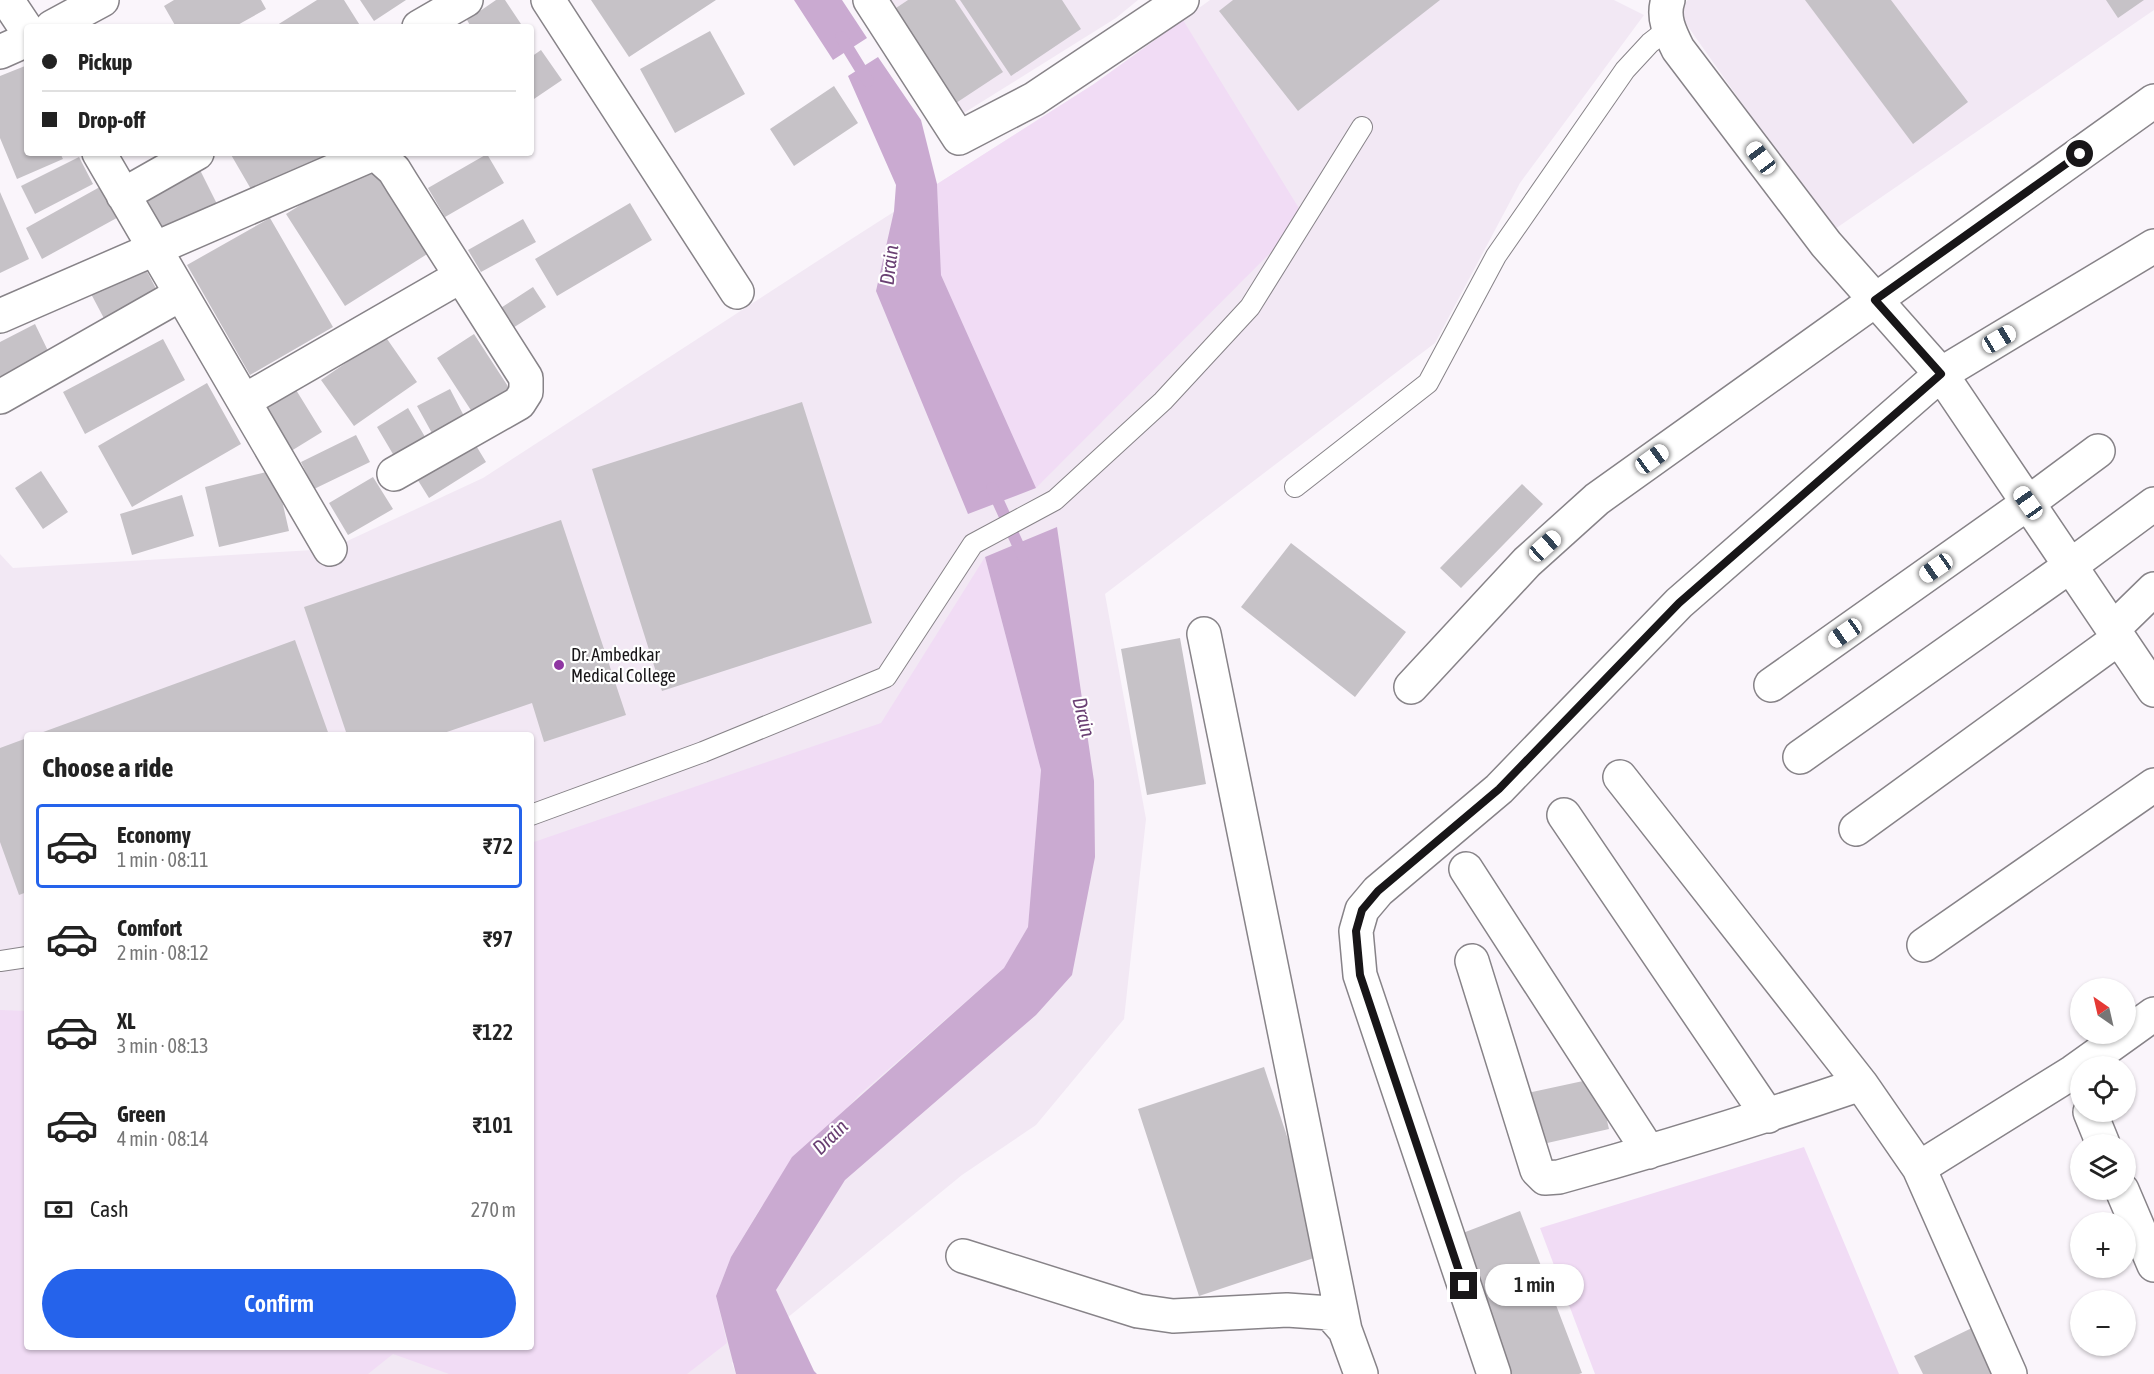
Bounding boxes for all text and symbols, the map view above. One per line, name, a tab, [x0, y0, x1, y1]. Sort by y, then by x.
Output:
text: Pickup	[78, 49, 133, 75]
text: Drop-off	[78, 107, 145, 133]
car	[1743, 138, 1779, 178]
route start	[2066, 140, 2093, 167]
water label: Drain	[875, 243, 902, 286]
car	[1979, 322, 2019, 356]
car	[1632, 441, 1672, 477]
car	[2010, 483, 2046, 523]
car	[1526, 527, 1564, 565]
car	[1916, 550, 1956, 586]
car	[1825, 615, 1865, 651]
place label: Dr. Ambedkar Medical College	[571, 644, 676, 686]
marker: Dr. Ambedkar Medical College	[552, 658, 566, 672]
water label: Drain	[1068, 695, 1101, 739]
text: Choose a ride	[42, 752, 174, 783]
icon: car	[45, 819, 99, 873]
text: Economy	[117, 822, 191, 848]
text: ₹72	[483, 833, 513, 859]
text: 1 min · 08:11	[117, 848, 209, 871]
icon: car	[45, 912, 99, 966]
text: Comfort	[117, 915, 182, 941]
text: ₹97	[483, 926, 513, 952]
text: 2 min · 08:12	[117, 941, 209, 964]
north arrow	[2070, 978, 2136, 1044]
map controls	[2070, 978, 2136, 1356]
icon: car	[45, 1005, 99, 1059]
text: XL	[117, 1008, 135, 1034]
text: ₹122	[473, 1019, 513, 1045]
text: 3 min · 08:13	[117, 1034, 209, 1057]
button: locate	[2070, 1056, 2136, 1122]
icon: car	[45, 1098, 99, 1152]
text: Green	[117, 1101, 166, 1127]
text: ₹101	[473, 1112, 513, 1138]
water label: Drain	[807, 1114, 852, 1159]
text: 4 min · 08:14	[117, 1127, 209, 1150]
button: layers	[2070, 1134, 2136, 1200]
icon: cash	[42, 1193, 75, 1226]
text: Cash	[90, 1196, 129, 1222]
text: 270 m	[471, 1198, 516, 1221]
button: +	[2070, 1212, 2136, 1278]
callout: 1 min	[1485, 1265, 1584, 1307]
button: Confirm	[42, 1269, 516, 1338]
route end	[1450, 1272, 1477, 1299]
text: 1 min	[1514, 1273, 1555, 1296]
button: −	[2070, 1290, 2136, 1356]

